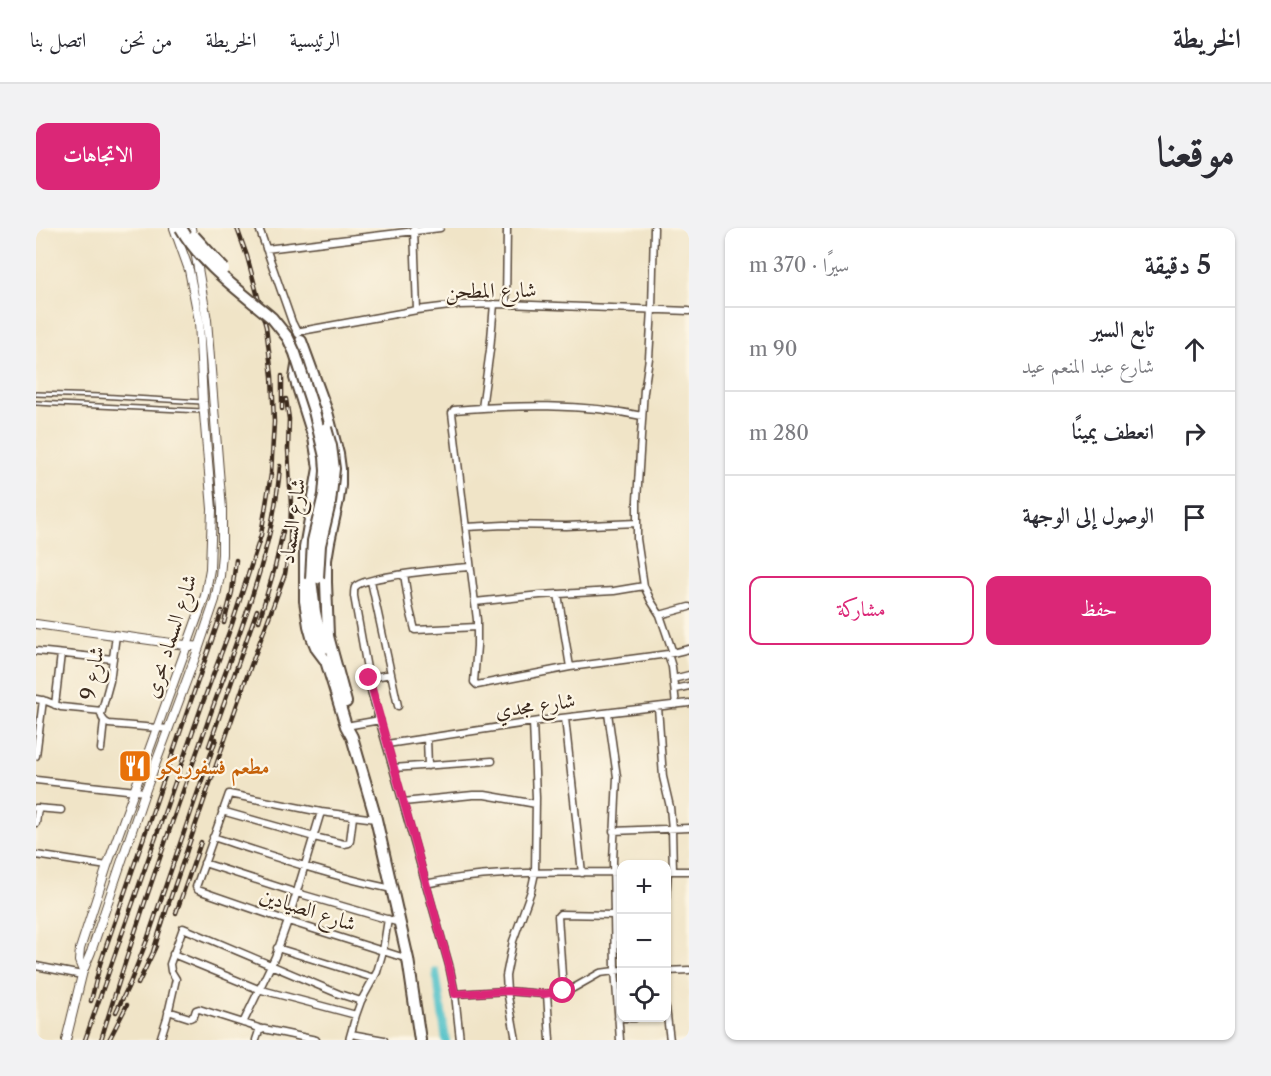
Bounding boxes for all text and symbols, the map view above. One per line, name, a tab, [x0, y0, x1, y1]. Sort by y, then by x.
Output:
text: الخريطة	[1173, 21, 1241, 55]
text: اتصل بنا	[30, 27, 86, 52]
text: من نحن	[119, 27, 172, 52]
text: الخريطة	[205, 27, 257, 52]
text: الرئيسية	[290, 27, 340, 52]
button: الاتجاهات	[36, 123, 160, 190]
text: موقعنا	[1157, 125, 1235, 177]
text: 5 دقيقة	[1145, 249, 1211, 281]
text: سيرًا · 370 m	[749, 253, 849, 277]
street label: شارع المطحن	[445, 277, 537, 309]
text: تابع السير	[1091, 316, 1154, 343]
icon: ahead	[1178, 333, 1211, 366]
text: 90 m	[749, 337, 797, 361]
text: شارع عبد المنعم عيد	[1022, 354, 1154, 378]
icon: right	[1178, 417, 1211, 450]
text: انعطف يمينًا	[1072, 418, 1154, 445]
text: 280 m	[749, 421, 809, 445]
street label: شارع السماد	[274, 477, 316, 566]
icon: arrive	[1178, 501, 1211, 534]
text: الوصول إلى الوجهة	[1022, 502, 1154, 529]
street label: شارع السماد بحرى	[138, 571, 207, 703]
button: مشاركة	[749, 576, 974, 645]
button: حفظ	[986, 576, 1211, 645]
street label: شارع 9	[75, 644, 115, 703]
route end	[355, 664, 381, 690]
street label: شارع مجدي	[493, 687, 578, 729]
restaurant icon: مطعم فسفوريكو	[117, 748, 153, 784]
place label: مطعم فسفوريكو	[156, 754, 269, 786]
map controls	[617, 860, 671, 1022]
button: +	[617, 860, 671, 914]
street label: شارع الصيادين	[255, 882, 359, 942]
button: −	[617, 914, 671, 968]
button: locate	[617, 968, 671, 1022]
route start	[549, 977, 575, 1003]

